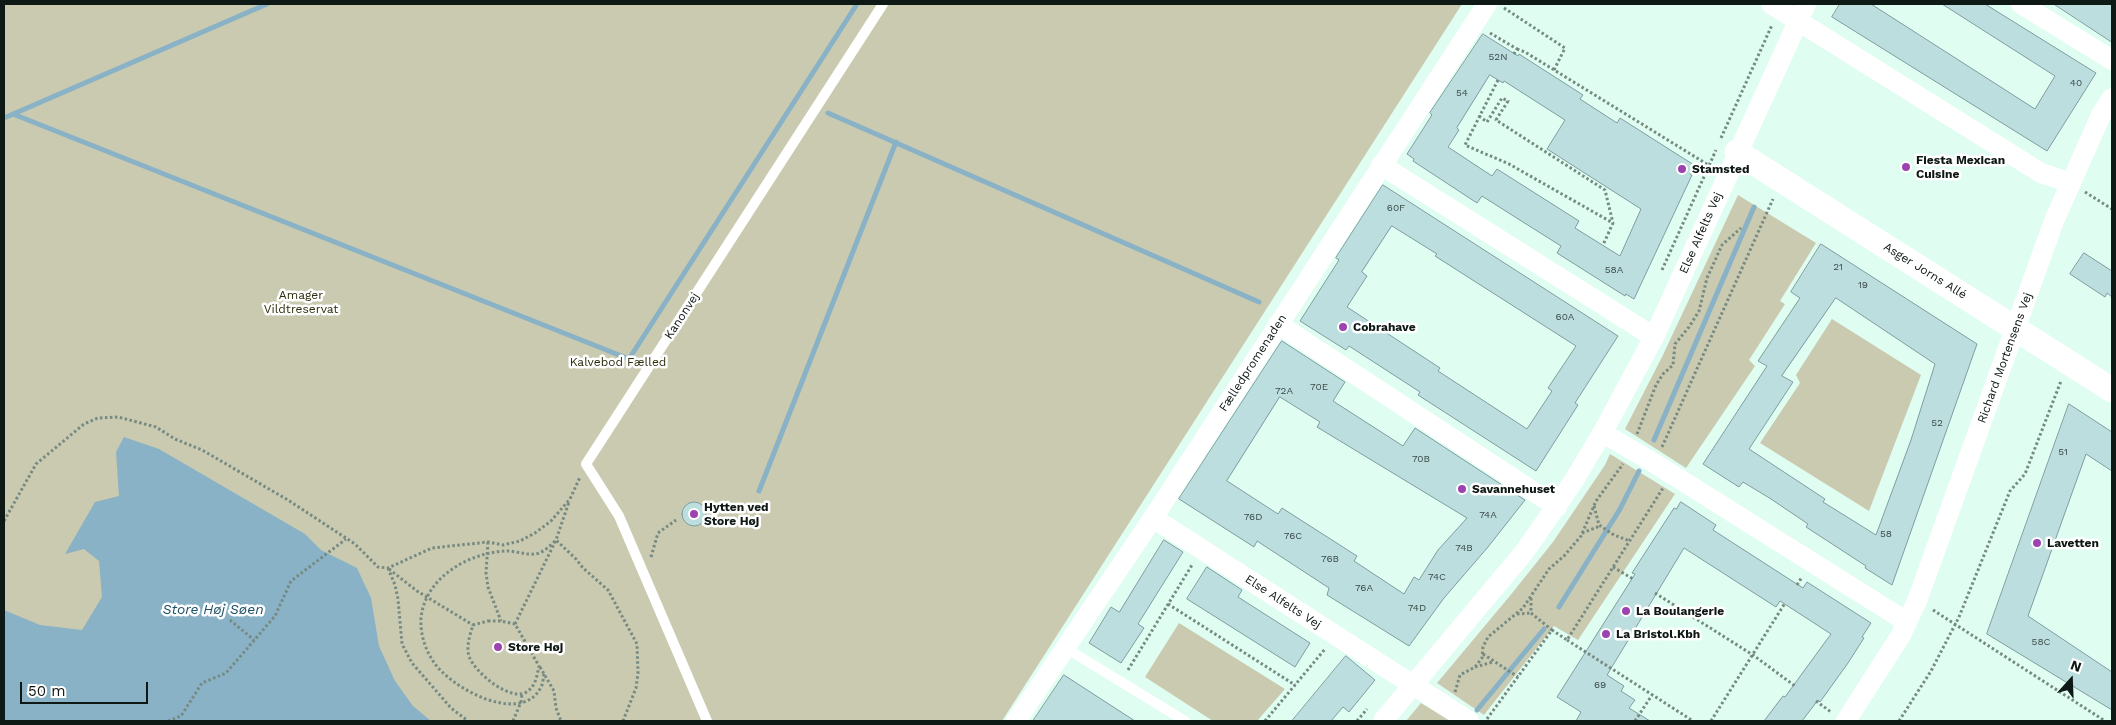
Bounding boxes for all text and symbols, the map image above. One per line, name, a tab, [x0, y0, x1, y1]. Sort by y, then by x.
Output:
house number: 52N	[1489, 51, 1507, 63]
house number: 40	[2070, 77, 2082, 89]
house number: 54	[1456, 87, 1468, 99]
place label: Fiesta Mexican Cuisine	[1916, 153, 2005, 181]
marker: Fiesta Mexican Cuisine	[1900, 161, 1912, 173]
place label: Stamsted	[1692, 162, 1749, 176]
marker: Stamsted	[1676, 163, 1688, 175]
street label: Else Alfelts Vej	[1677, 190, 1725, 276]
house number: 60F	[1387, 202, 1405, 214]
street label: Asger Jorns Allé	[1881, 240, 1969, 302]
house number: 21	[1833, 261, 1843, 273]
house number: 58A	[1605, 264, 1623, 276]
house number: 19	[1858, 279, 1868, 291]
park label: Amager Vildtreservat	[264, 288, 338, 316]
street label: Kanonvej	[662, 290, 702, 342]
street label: Richard Mortensens Vej	[1975, 291, 2035, 425]
house number: 60A	[1556, 311, 1574, 323]
street label: Fælledpromenaden	[1216, 312, 1290, 414]
place label: Cobrahave	[1353, 320, 1416, 334]
marker: Cobrahave	[1337, 321, 1349, 333]
park label: Kalvebod Fælled	[570, 355, 666, 369]
house number: 70E	[1310, 381, 1328, 393]
house number: 72A	[1275, 385, 1293, 397]
house number: 52	[1931, 417, 1943, 429]
house number: 51	[2058, 446, 2068, 458]
house number: 70B	[1412, 453, 1430, 465]
place label: Savannehuset	[1472, 482, 1555, 496]
marker: Savannehuset	[1456, 483, 1468, 495]
place label: Hytten ved Store Høj	[704, 500, 769, 528]
marker: Hytten ved Store Høj	[688, 508, 700, 520]
house number: 74A	[1479, 509, 1497, 521]
house number: 76D	[1244, 511, 1262, 523]
house number: 58	[1880, 528, 1892, 540]
house number: 76C	[1284, 530, 1302, 542]
place label: Lavetten	[2047, 536, 2099, 550]
marker: Lavetten	[2031, 537, 2043, 549]
house number: 74B	[1455, 542, 1473, 554]
house number: 76B	[1321, 553, 1339, 565]
house number: 74C	[1428, 571, 1446, 583]
street label: Else Alfelts Vej	[1242, 572, 1324, 632]
house number: 76A	[1355, 582, 1373, 594]
water label: Store Høj Søen	[162, 602, 264, 618]
house number: 74D	[1408, 602, 1426, 614]
place label: La Boulangerie	[1636, 604, 1724, 618]
marker: La Boulangerie	[1620, 605, 1632, 617]
place label: La Bristol.Kbh	[1616, 627, 1700, 641]
marker: La Bristol.Kbh	[1600, 628, 1612, 640]
house number: 58C	[2032, 636, 2050, 648]
place label: Store Høj	[508, 640, 563, 654]
marker: Store Høj	[492, 641, 504, 653]
north arrow	[2046, 655, 2096, 705]
text: N	[2069, 657, 2084, 675]
scale bar	[22, 672, 150, 704]
house number: 69	[1594, 679, 1606, 691]
text: 50 m	[28, 682, 65, 700]

